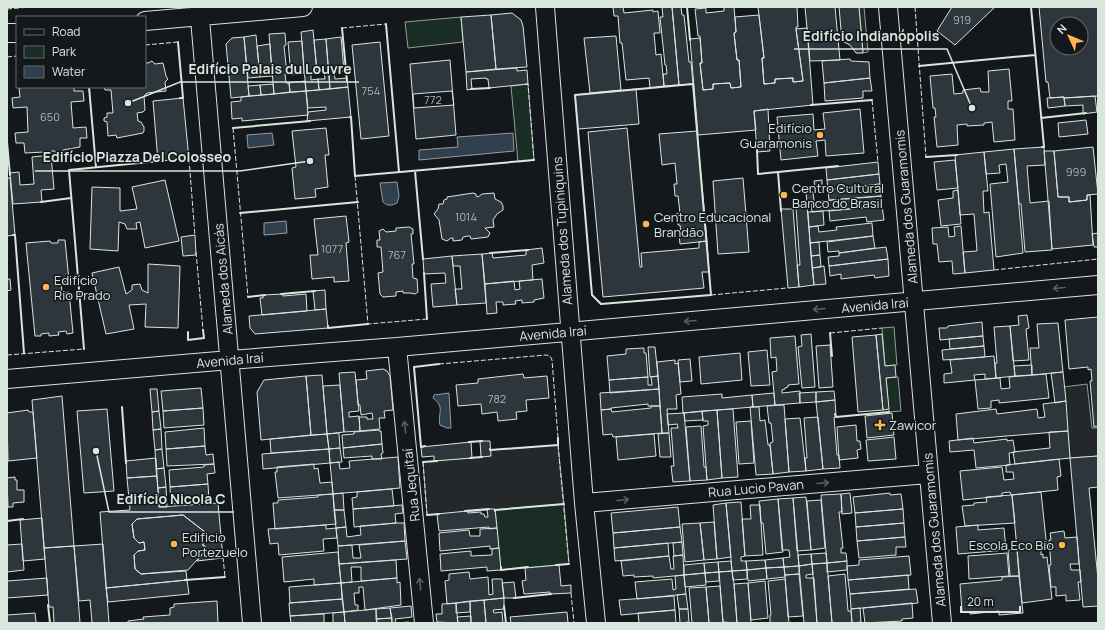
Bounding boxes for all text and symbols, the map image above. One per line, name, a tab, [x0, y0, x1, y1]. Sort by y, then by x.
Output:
house number: 919	[953, 12, 971, 27]
legend	[16, 16, 146, 88]
north arrow	[1049, 16, 1089, 56]
text: N	[1053, 21, 1070, 37]
text: Road	[52, 23, 80, 40]
callout: Edifício Indianópolis	[794, 23, 947, 49]
text: Edifício Indianópolis	[803, 26, 940, 45]
text: Park	[52, 43, 77, 60]
callout: Edifício Palais du Louvre	[180, 56, 359, 82]
text: Edifício Palais du Louvre	[188, 59, 352, 78]
text: Water	[52, 63, 86, 80]
house number: 754	[362, 83, 380, 98]
house number: 772	[424, 92, 442, 107]
house number: 650	[40, 109, 60, 124]
place label: Edifício Guaramonis	[740, 119, 812, 152]
street label: Alameda dos Guaramomis	[890, 129, 922, 285]
marker: Edifício Guaramonis	[815, 130, 825, 140]
callout: Edifício Piazza Del Colosseo	[35, 145, 240, 171]
text: Edifício Piazza Del Colosseo	[43, 147, 232, 166]
street label: Alameda dos Tupiniquins	[548, 156, 576, 306]
house number: 999	[1066, 164, 1086, 179]
place label: Centro Cultural Banco do Brasil	[792, 179, 884, 212]
marker: Centro Cultural Banco do Brasil	[779, 190, 789, 200]
place label: Centro Educacional Brandão	[654, 208, 771, 241]
house number: 1014	[455, 209, 477, 224]
marker: Centro Educacional Brandão	[641, 219, 651, 229]
street label: Alameda dos Aicás	[209, 222, 237, 335]
house number: 1077	[321, 241, 343, 256]
house number: 767	[388, 247, 406, 262]
place label: Edifício Rio Prado	[54, 271, 111, 304]
marker: Edifício Rio Prado	[41, 282, 51, 292]
one-way arrow	[1053, 285, 1066, 292]
street label: Avenida Iraí	[841, 293, 909, 317]
one-way arrow	[813, 306, 826, 313]
one-way arrow	[684, 317, 697, 324]
street label: Avenida Iraí	[519, 321, 587, 345]
street label: Avenida Iraí	[196, 348, 264, 372]
house number: 782	[488, 391, 506, 406]
place label: Zawicor	[889, 416, 937, 434]
marker: Zawicor	[874, 419, 886, 431]
one-way arrow	[401, 421, 409, 434]
street label: Rua Jequitaí	[398, 448, 424, 522]
street label: Alameda dos Guaramomis	[918, 452, 950, 608]
street label: Rua Lucio Pavan	[707, 475, 805, 501]
one-way arrow	[816, 479, 829, 486]
callout: Edifício Nicola C	[109, 486, 234, 512]
text: Edifício Nicola C	[116, 489, 226, 508]
one-way arrow	[616, 496, 629, 503]
place label: Edificio Portezuelo	[182, 528, 248, 561]
place label: Escola Eco Bio	[969, 536, 1054, 554]
marker: Edificio Portezuelo	[169, 539, 179, 549]
marker: Escola Eco Bio	[1057, 540, 1067, 550]
one-way arrow	[416, 578, 424, 591]
scale bar	[961, 588, 1020, 614]
text: 20 m	[967, 593, 994, 610]

